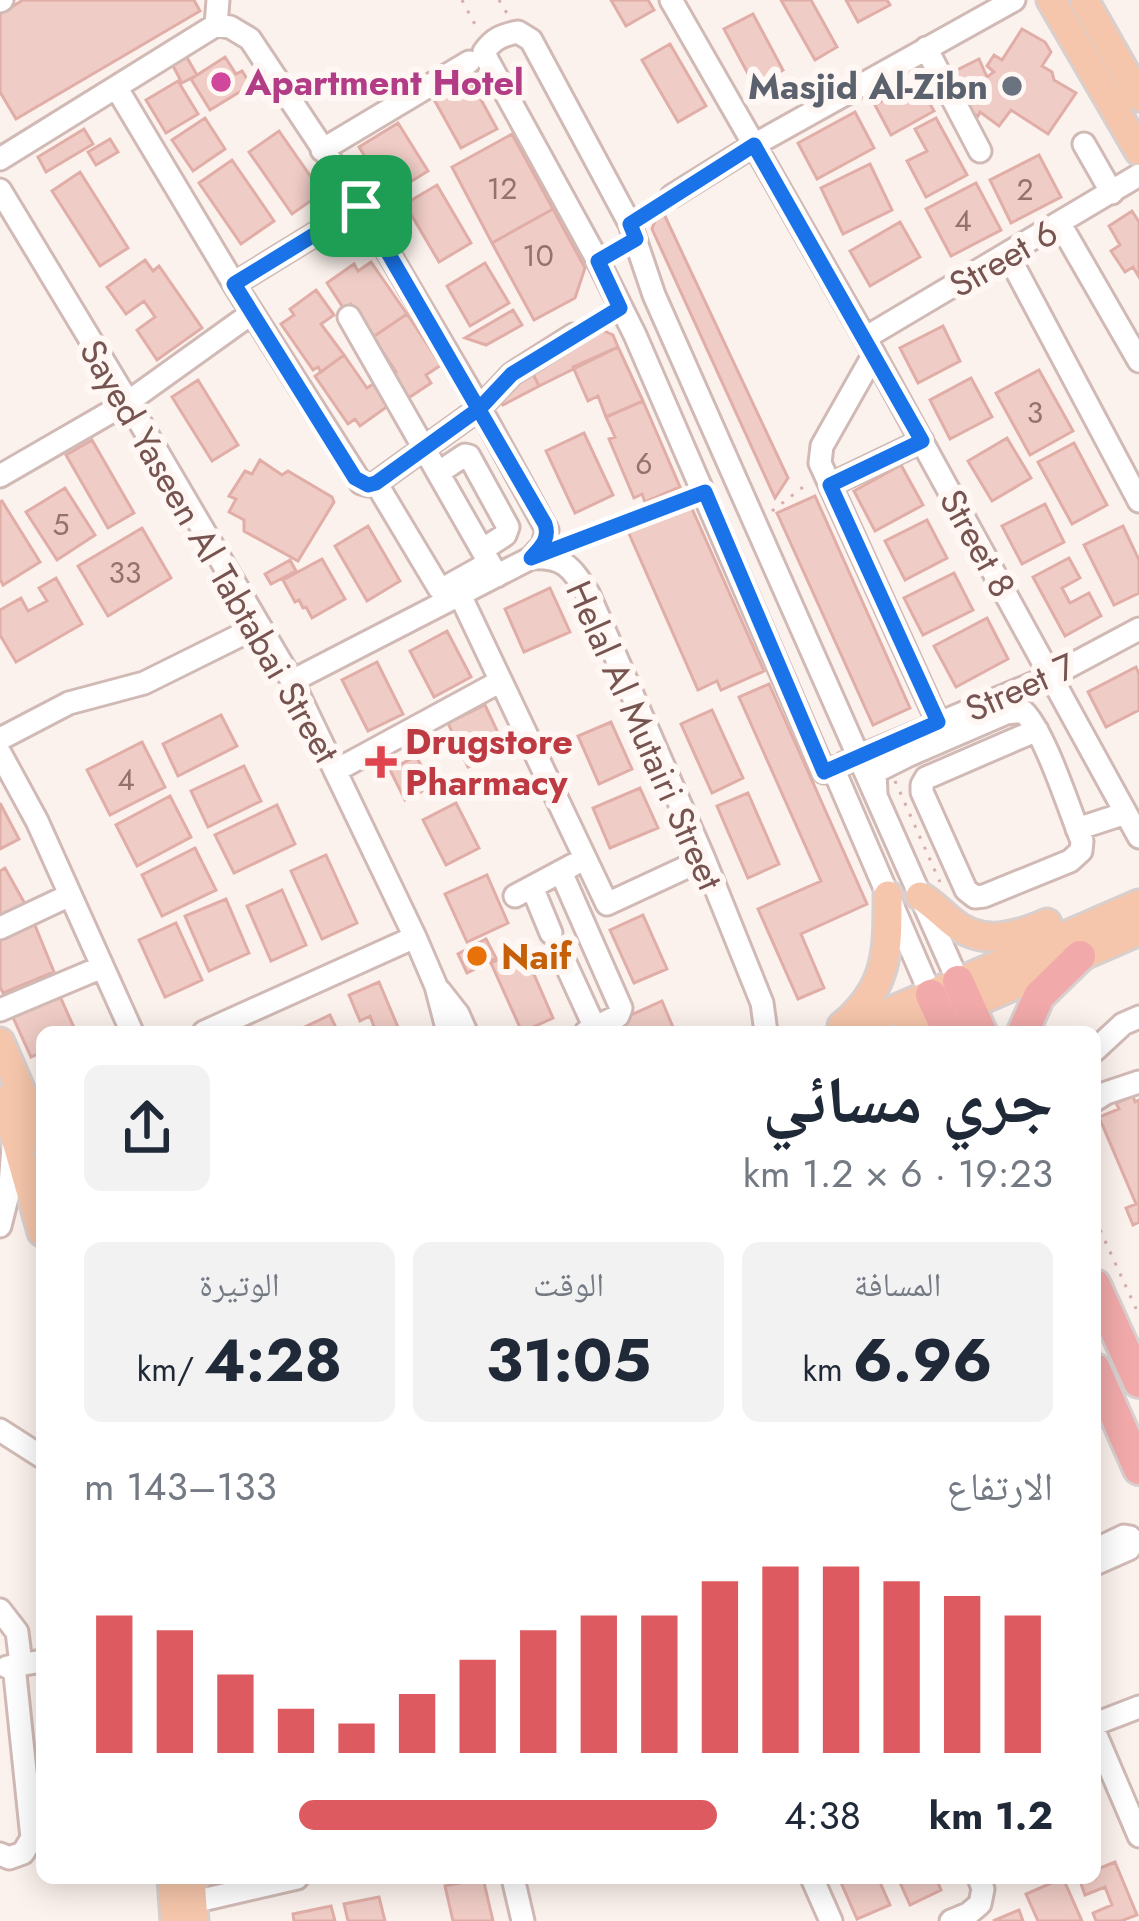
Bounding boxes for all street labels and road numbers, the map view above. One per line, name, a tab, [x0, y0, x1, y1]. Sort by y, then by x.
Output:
street label: Street 6	[939, 206, 1067, 310]
street label: Sayed Yaseen Al Tabtabai Street	[67, 330, 353, 773]
street label: Street 8	[927, 480, 1029, 606]
street label: Helal Al Mutairi Street	[553, 572, 737, 898]
street label: Street 7	[957, 640, 1083, 734]

